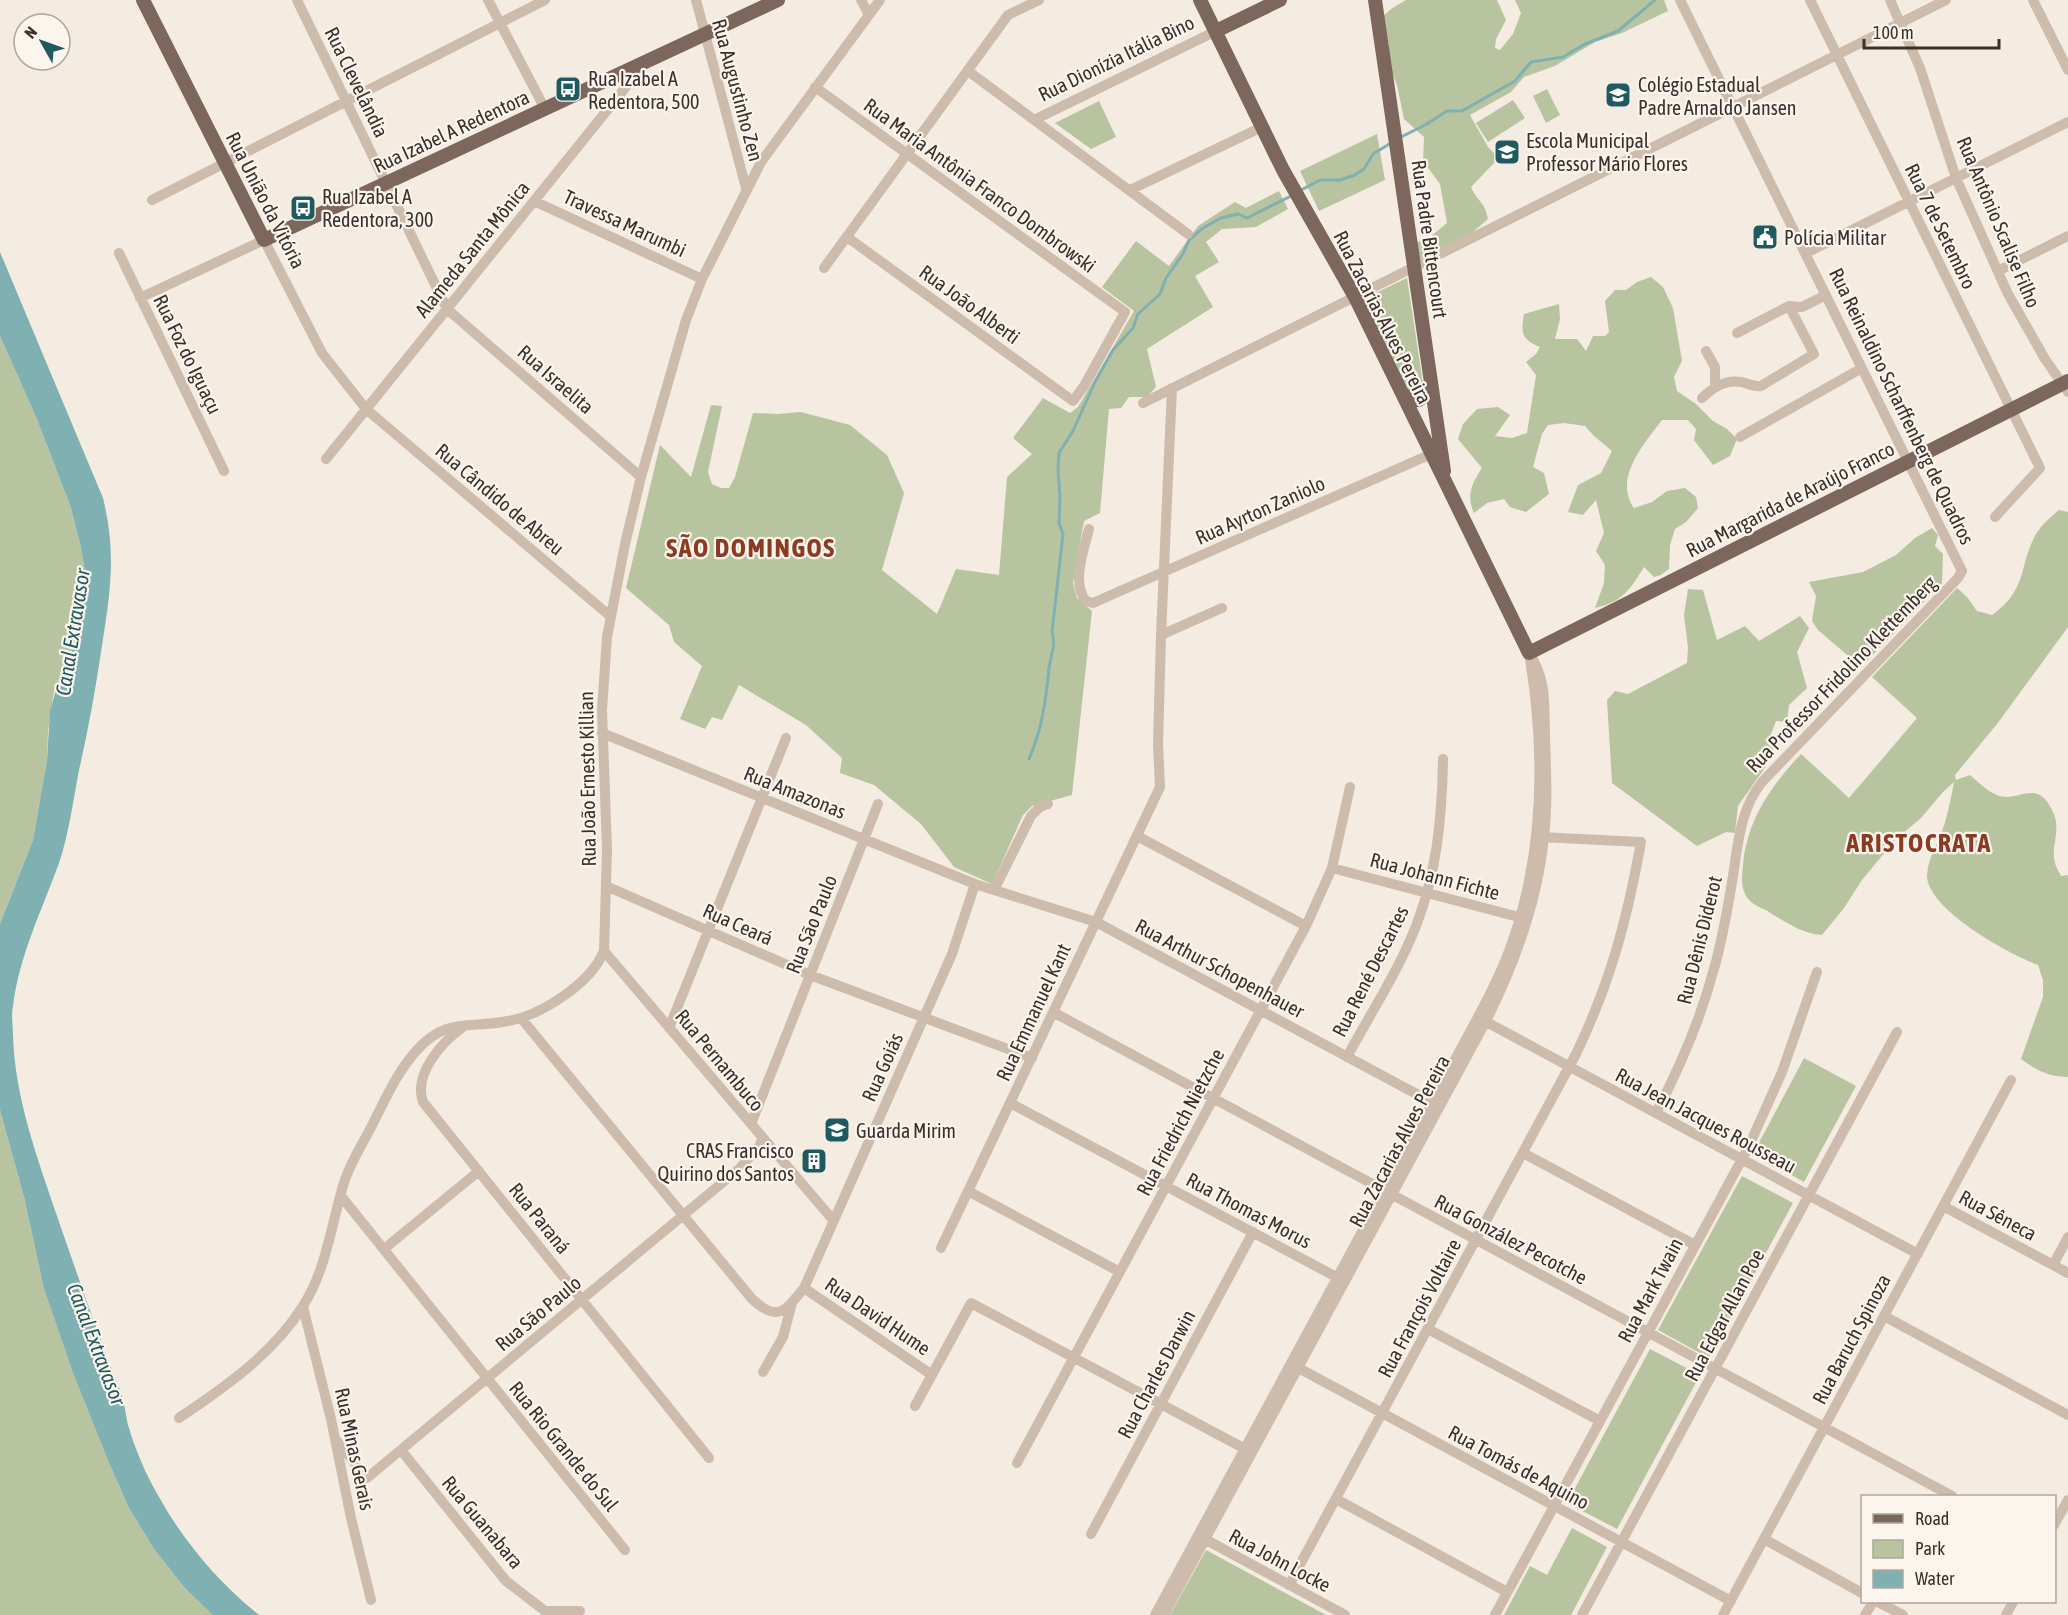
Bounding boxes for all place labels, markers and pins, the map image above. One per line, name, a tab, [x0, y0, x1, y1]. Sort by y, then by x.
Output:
place label: Rua Izabel A Redentora, 500	[588, 67, 700, 113]
place label: Colégio Estadual Padre Arnaldo Jansen	[1638, 73, 1797, 119]
bus stop icon: Rua Izabel A Redentora, 500	[553, 74, 583, 104]
school or university icon: Colégio Estadual Padre Arnaldo Jansen	[1603, 80, 1633, 110]
place label: Escola Municipal Professor Mário Flores	[1526, 129, 1688, 175]
school or university icon: Escola Municipal Professor Mário Flores	[1492, 137, 1522, 167]
place label: Rua Izabel A Redentora, 300	[322, 185, 434, 231]
bus stop icon: Rua Izabel A Redentora, 300	[288, 193, 318, 223]
public building icon: Polícia Militar	[1750, 222, 1780, 252]
place label: Polícia Militar	[1784, 226, 1887, 249]
school or university icon: Guarda Mirim	[822, 1115, 852, 1145]
place label: Guarda Mirim	[856, 1119, 956, 1142]
place label: CRAS Francisco Quirino dos Santos	[658, 1139, 794, 1185]
building icon: CRAS Francisco Quirino dos Santos	[799, 1146, 829, 1176]

